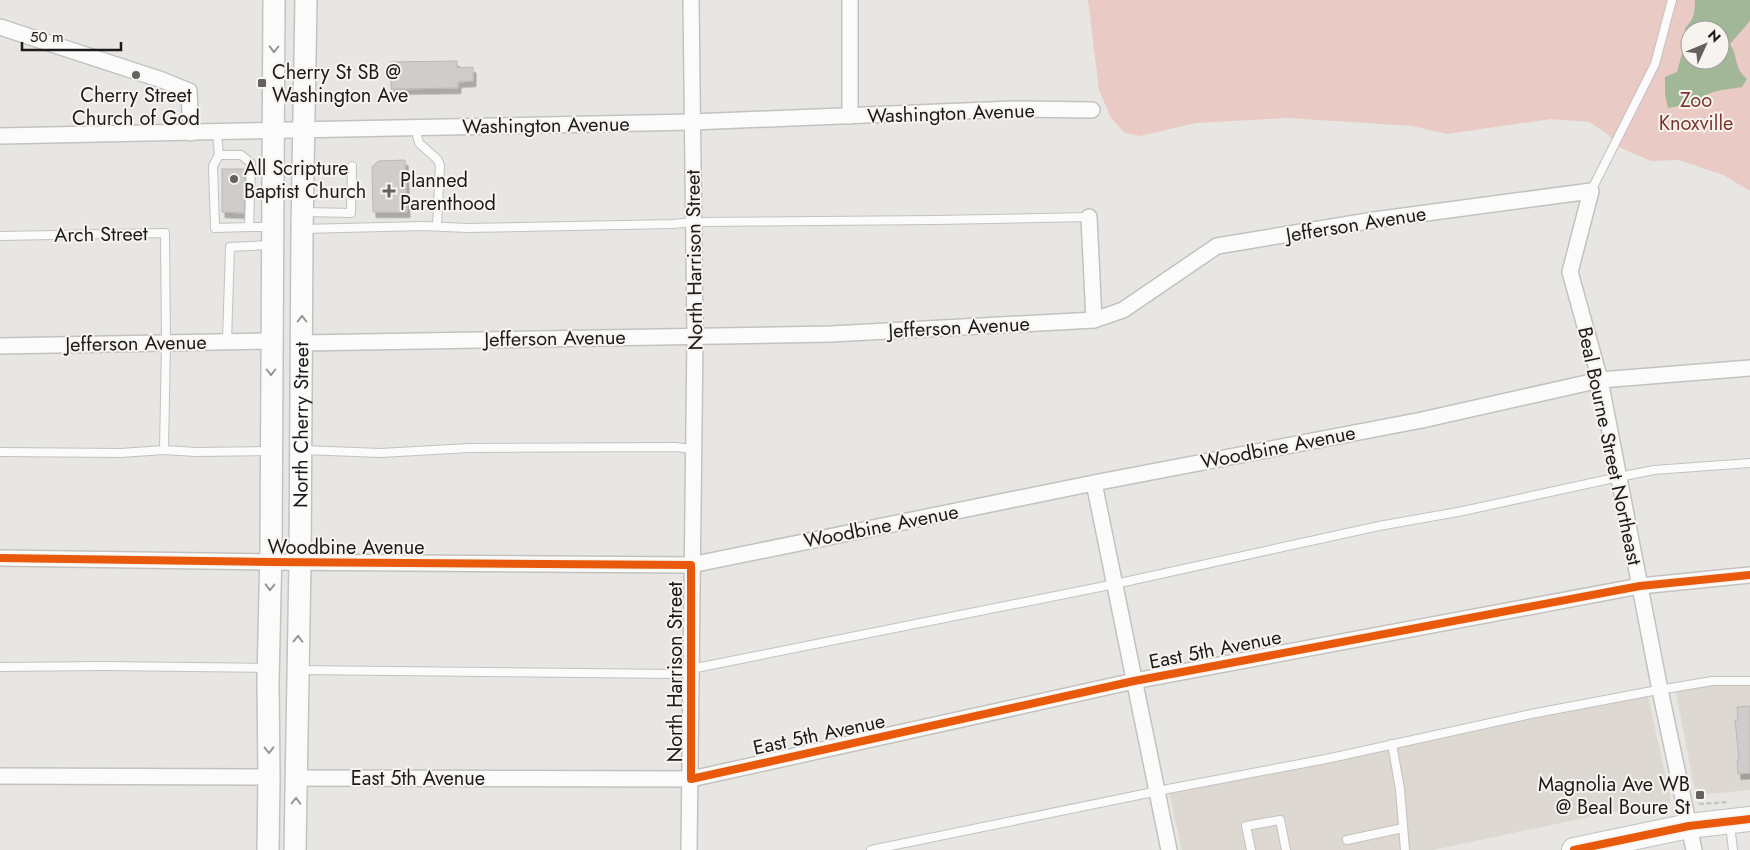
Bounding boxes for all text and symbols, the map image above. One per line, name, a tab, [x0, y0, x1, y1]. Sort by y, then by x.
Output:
scale bar	[22, 20, 121, 52]
north arrow	[1680, 20, 1730, 70]
text: N	[1703, 25, 1725, 47]
text: 50 m	[30, 26, 64, 48]
one-way arrow	[268, 45, 279, 53]
place label: Cherry St SB @ Washington Ave	[272, 58, 408, 110]
marker: Cherry Street Church of God	[130, 69, 142, 81]
marker: Cherry St SB @ Washington Ave	[256, 77, 268, 89]
place label: Cherry Street Church of God	[72, 81, 200, 133]
park label: Zoo Knoxville	[1659, 86, 1733, 138]
street label: Washington Avenue	[867, 96, 1035, 131]
street label: Washington Avenue	[462, 110, 630, 141]
place label: All Scripture Baptist Church	[244, 154, 366, 206]
place label: Planned Parenthood	[400, 166, 496, 218]
street label: North Harrison Street	[678, 169, 711, 351]
marker: All Scripture Baptist Church	[228, 173, 240, 185]
marker: Planned Parenthood	[382, 184, 396, 198]
street label: Jefferson Avenue	[1281, 199, 1428, 250]
street label: Arch Street	[54, 219, 148, 250]
street label: Jefferson Avenue	[885, 309, 1030, 346]
one-way arrow	[297, 315, 307, 322]
street label: Jefferson Avenue	[481, 323, 626, 354]
street label: Beal Bourne Street Northeast	[1570, 324, 1649, 568]
street label: Jefferson Avenue	[62, 328, 207, 359]
street label: North Cherry Street	[286, 342, 316, 508]
one-way arrow	[266, 369, 276, 377]
street label: Woodbine Avenue	[1198, 418, 1358, 477]
street label: Woodbine Avenue	[801, 497, 961, 556]
street label: Woodbine Avenue	[267, 533, 425, 562]
street label: North Harrison Street	[661, 581, 690, 762]
one-way arrow	[265, 584, 275, 592]
street label: East 5th Avenue	[1146, 622, 1284, 677]
one-way arrow	[293, 635, 304, 643]
street label: East 5th Avenue	[750, 706, 888, 763]
one-way arrow	[264, 746, 274, 754]
street label: East 5th Avenue	[351, 764, 485, 793]
place label: Magnolia Ave WB @ Beal Boure St	[1538, 770, 1690, 822]
marker: Magnolia Ave WB @ Beal Boure St	[1694, 789, 1706, 801]
one-way arrow	[291, 797, 301, 805]

